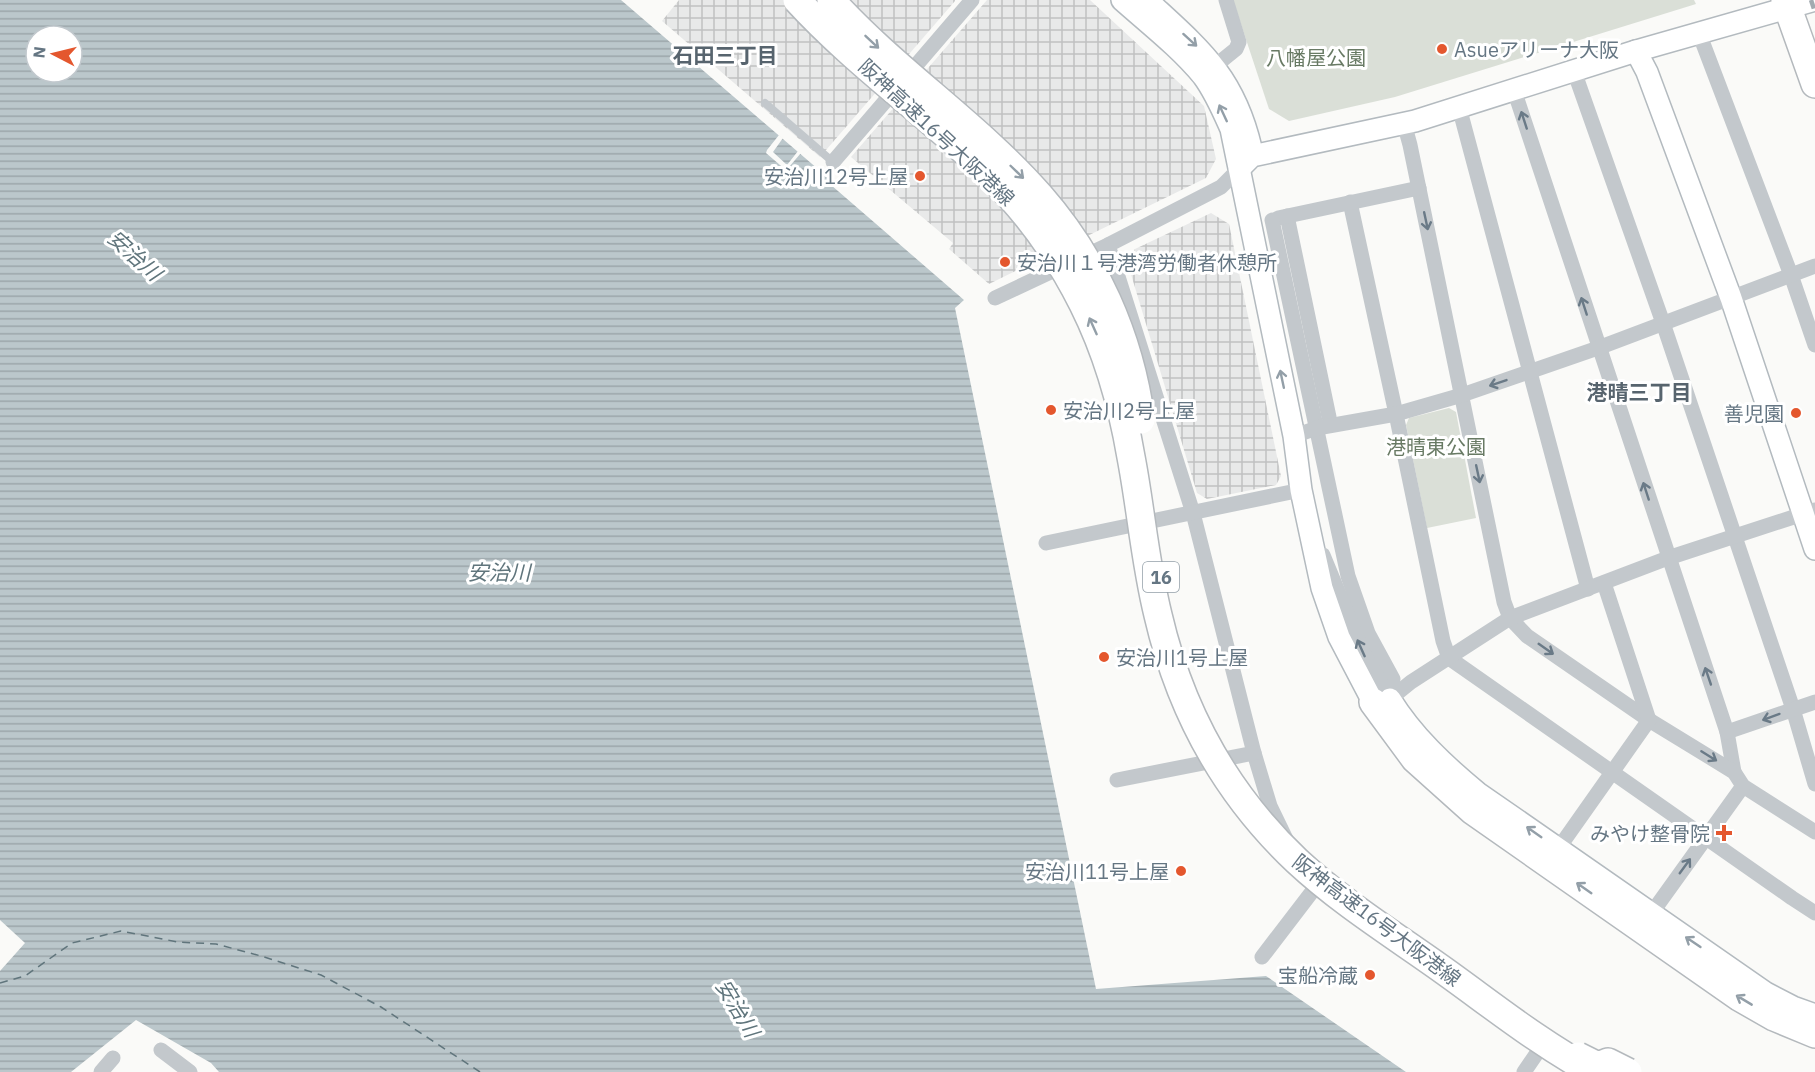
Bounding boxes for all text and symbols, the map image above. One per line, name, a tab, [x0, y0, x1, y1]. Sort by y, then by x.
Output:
north arrow	[24, 24, 84, 84]
one-way arrow	[1182, 32, 1197, 47]
one-way arrow	[864, 35, 879, 49]
place label: Asueアリーナ大阪	[1454, 36, 1619, 63]
district label: 石田三丁目	[673, 41, 778, 69]
marker: Asueアリーナ大阪	[1435, 42, 1449, 56]
park label: 八幡屋公園	[1266, 44, 1366, 71]
text: N	[28, 45, 50, 59]
street label: 阪神高速16号大阪港線	[853, 53, 1021, 211]
one-way arrow	[1217, 104, 1229, 122]
one-way arrow	[1517, 111, 1528, 130]
place label: 安治川12号上屋	[764, 163, 908, 190]
one-way arrow	[1009, 165, 1024, 179]
marker: 安治川12号上屋	[913, 169, 927, 183]
one-way arrow	[1421, 211, 1432, 231]
water label: 安治川	[102, 224, 169, 288]
place label: 安治川１号港湾労働者休憩所	[1017, 249, 1277, 276]
marker: 安治川１号港湾労働者休憩所	[998, 255, 1012, 269]
one-way arrow	[1578, 297, 1589, 315]
one-way arrow	[1087, 317, 1098, 335]
one-way arrow	[1276, 369, 1287, 389]
one-way arrow	[1489, 378, 1508, 389]
district label: 港晴三丁目	[1587, 378, 1692, 406]
place label: 安治川2号上屋	[1063, 397, 1195, 424]
place label: 善児園	[1724, 400, 1784, 427]
marker: 安治川2号上屋	[1044, 403, 1058, 417]
marker: 善児園	[1789, 406, 1803, 420]
park label: 港晴東公園	[1386, 433, 1486, 460]
one-way arrow	[1473, 464, 1484, 483]
one-way arrow	[1639, 482, 1650, 501]
water label: 安治川	[468, 558, 532, 586]
road number: 16	[1143, 562, 1179, 592]
one-way arrow	[1355, 639, 1367, 657]
one-way arrow	[1538, 643, 1554, 655]
place label: 安治川1号上屋	[1116, 644, 1248, 671]
marker: 安治川1号上屋	[1097, 650, 1111, 664]
one-way arrow	[1701, 667, 1712, 685]
one-way arrow	[1762, 712, 1781, 723]
one-way arrow	[1700, 750, 1717, 763]
place label: みやけ整骨院	[1590, 820, 1710, 847]
marker: みやけ整骨院	[1715, 824, 1733, 842]
one-way arrow	[1527, 826, 1543, 838]
street label: 阪神高速16号大阪港線	[1287, 848, 1467, 992]
place label: 安治川11号上屋	[1025, 858, 1169, 885]
one-way arrow	[1679, 859, 1691, 875]
marker: 安治川11号上屋	[1174, 864, 1188, 878]
one-way arrow	[1576, 882, 1592, 894]
one-way arrow	[1686, 936, 1702, 948]
place label: 宝船冷蔵	[1278, 962, 1358, 989]
marker: 宝船冷蔵	[1363, 968, 1377, 982]
water label: 安治川	[710, 974, 767, 1044]
one-way arrow	[1736, 993, 1753, 1005]

